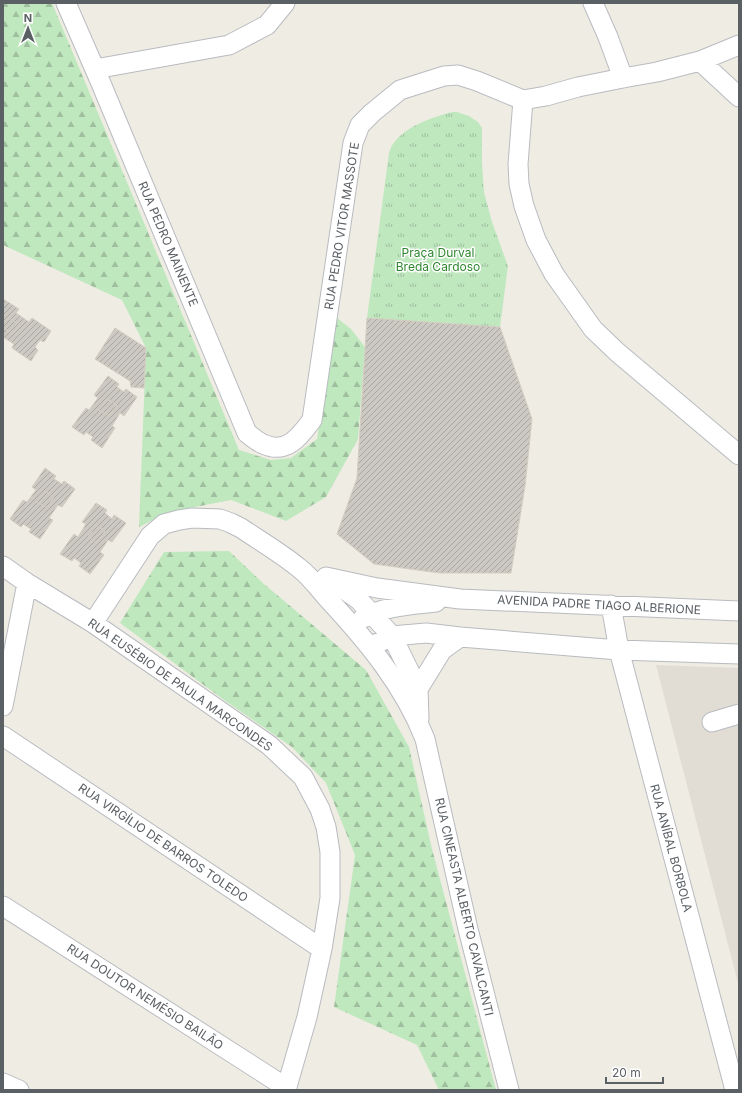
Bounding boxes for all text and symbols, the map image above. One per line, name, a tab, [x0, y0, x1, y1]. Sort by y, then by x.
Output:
north arrow	[8, 8, 48, 48]
text: N	[24, 11, 32, 25]
street label: RUA PEDRO VITOR MASSOTE	[321, 141, 362, 311]
street label: RUA PEDRO MAINENTE	[135, 179, 202, 309]
park label: Praça Durval Breda Cardoso	[396, 245, 480, 274]
street label: AVENIDA PADRE TIAGO ALBERIONE	[497, 592, 701, 617]
street label: RUA EUSÉBIO DE PAULA MARCONDES	[85, 615, 276, 754]
street label: RUA VIRGÍLIO DE BARROS TOLEDO	[76, 780, 251, 905]
street label: RUA ANÍBAL BORBOLA	[647, 782, 696, 913]
street label: RUA CINEASTA ALBERTO CAVALCANTI	[432, 796, 497, 1017]
street label: RUA DOUTOR NEMÉSIO BAILÃO	[64, 940, 226, 1053]
scale bar	[606, 1059, 663, 1085]
text: 20 m	[612, 1065, 641, 1080]

